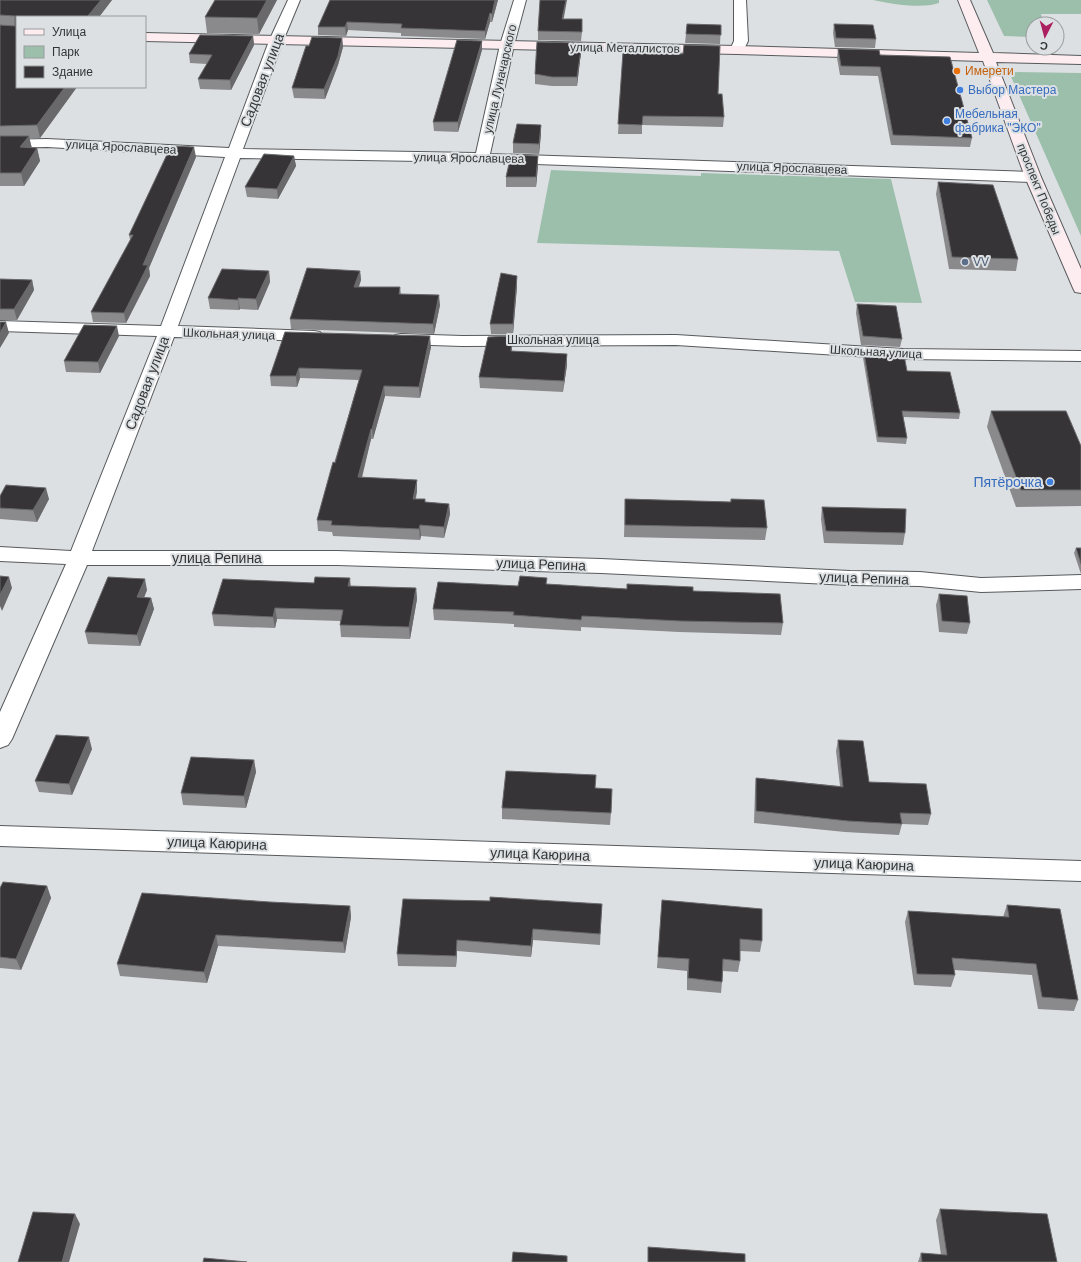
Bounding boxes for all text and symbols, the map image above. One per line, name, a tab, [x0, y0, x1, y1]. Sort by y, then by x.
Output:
legend	[16, 16, 146, 88]
north arrow	[1025, 16, 1065, 56]
street label: улица Луначарского	[481, 23, 519, 135]
text: Улица	[52, 25, 86, 39]
street label: Садовая улица	[237, 31, 287, 129]
street label: улица Металлистов	[570, 40, 680, 56]
text: С	[1039, 40, 1049, 52]
text: Парк	[52, 45, 80, 59]
place label: Имерети	[965, 64, 1014, 78]
text: Здание	[52, 65, 93, 79]
marker: Имерети	[952, 66, 962, 76]
place label: Выбор Мастера	[968, 83, 1057, 97]
marker: Выбор Мастера	[955, 85, 965, 95]
place label: Мебельная фабрика "ЭКО"	[955, 107, 1041, 135]
marker: Мебельная фабрика "ЭКО"	[942, 116, 952, 126]
street label: улица Ярославцева	[65, 137, 177, 157]
street label: проспект Победы	[1014, 141, 1064, 237]
street label: улица Ярославцева	[414, 150, 525, 166]
street label: улица Ярославцева	[736, 159, 848, 177]
place label: VV	[973, 255, 989, 269]
marker: VV	[960, 257, 970, 267]
street label: Школьная улица	[183, 325, 276, 343]
street label: Школьная улица	[507, 333, 599, 347]
street label: Садовая улица	[122, 334, 172, 432]
street label: Школьная улица	[830, 343, 923, 361]
place label: Пятёрочка	[973, 474, 1042, 490]
marker: Пятёрочка	[1045, 477, 1055, 487]
street label: улица Репина	[172, 550, 262, 566]
street label: улица Репина	[496, 554, 586, 574]
street label: улица Репина	[819, 568, 909, 588]
street label: улица Каюрина	[167, 833, 267, 853]
street label: улица Каюрина	[490, 844, 590, 864]
street label: улица Каюрина	[814, 854, 914, 874]

